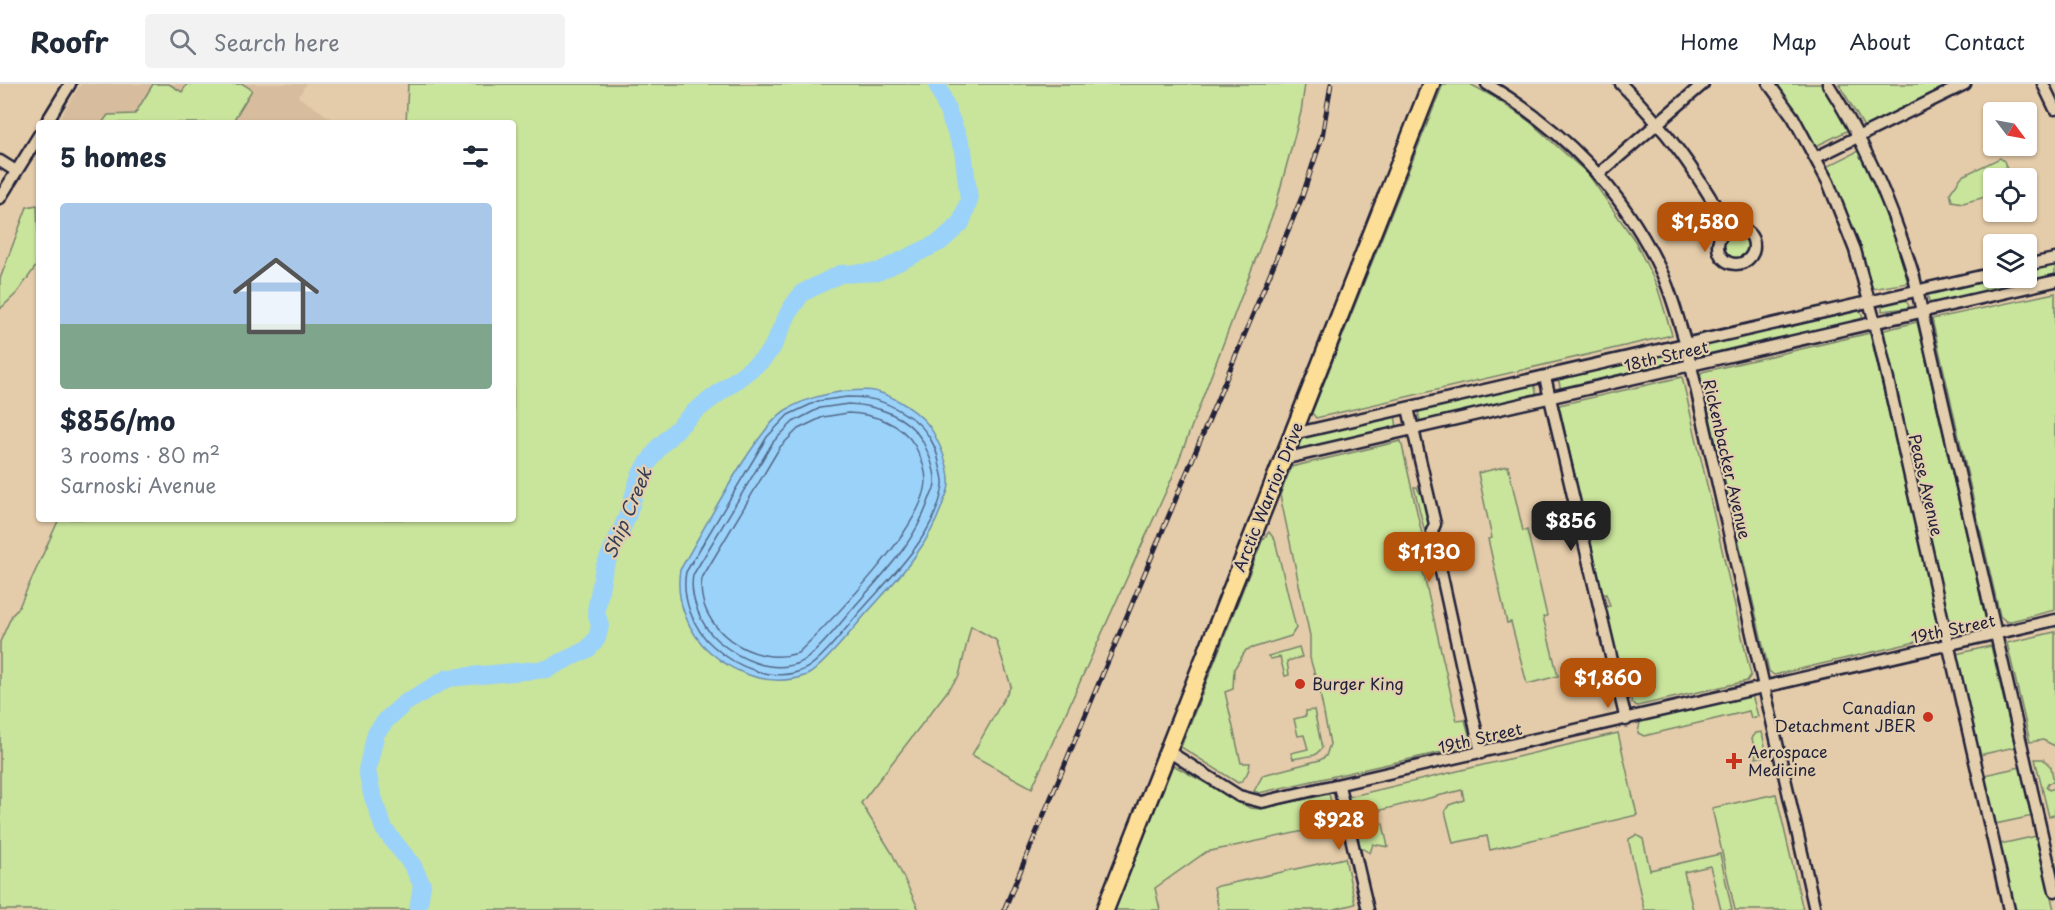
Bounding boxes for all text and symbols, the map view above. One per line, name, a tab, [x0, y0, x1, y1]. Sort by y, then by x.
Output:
search box	[145, 14, 565, 68]
text: Roofr	[30, 20, 109, 63]
icon: search	[166, 25, 199, 58]
text: Search here	[214, 25, 339, 58]
text: Home	[1680, 25, 1739, 57]
text: Map	[1772, 25, 1817, 57]
text: About	[1850, 25, 1911, 57]
text: Contact	[1944, 25, 2025, 57]
north arrow	[1983, 102, 2037, 156]
map controls	[1983, 102, 2037, 288]
text: 5 homes	[60, 137, 166, 176]
icon: filters	[459, 140, 492, 173]
button: locate	[1983, 168, 2037, 222]
pin: $1,580	[1656, 202, 1754, 253]
text: $1,580	[1671, 206, 1739, 236]
button: layers	[1983, 234, 2037, 288]
icon: home	[222, 242, 330, 350]
street label: 18th Street	[1621, 334, 1711, 376]
street label: Rickenbacker Avenue	[1698, 377, 1758, 541]
text: $856/mo	[60, 401, 175, 440]
street label: Arctic Warrior Drive	[1226, 418, 1308, 575]
street label: Pease Avenue	[1904, 432, 1950, 538]
text: 3 rooms · 80 m²	[60, 440, 220, 470]
water label: Ship Creek	[595, 462, 658, 562]
text: Sarnoski Avenue	[60, 470, 216, 500]
pin: $856	[1535, 501, 1607, 552]
text: $856	[1546, 505, 1596, 535]
pin: $1,130	[1380, 532, 1478, 583]
text: $1,130	[1398, 536, 1460, 566]
street label: 19th Street	[1908, 607, 1998, 649]
pin: $1,860	[1559, 658, 1657, 709]
text: $1,860	[1574, 662, 1642, 692]
place label: Burger King	[1312, 671, 1404, 695]
marker: Burger King	[1293, 677, 1307, 691]
place label: Canadian Detachment JBER	[1774, 695, 1916, 737]
marker: Canadian Detachment JBER	[1921, 710, 1935, 724]
street label: 19th Street	[1435, 716, 1525, 758]
place label: Aerospace Medicine	[1748, 739, 1828, 781]
marker: Aerospace Medicine	[1725, 752, 1743, 770]
pin: $928	[1303, 800, 1375, 851]
text: $928	[1314, 804, 1364, 834]

